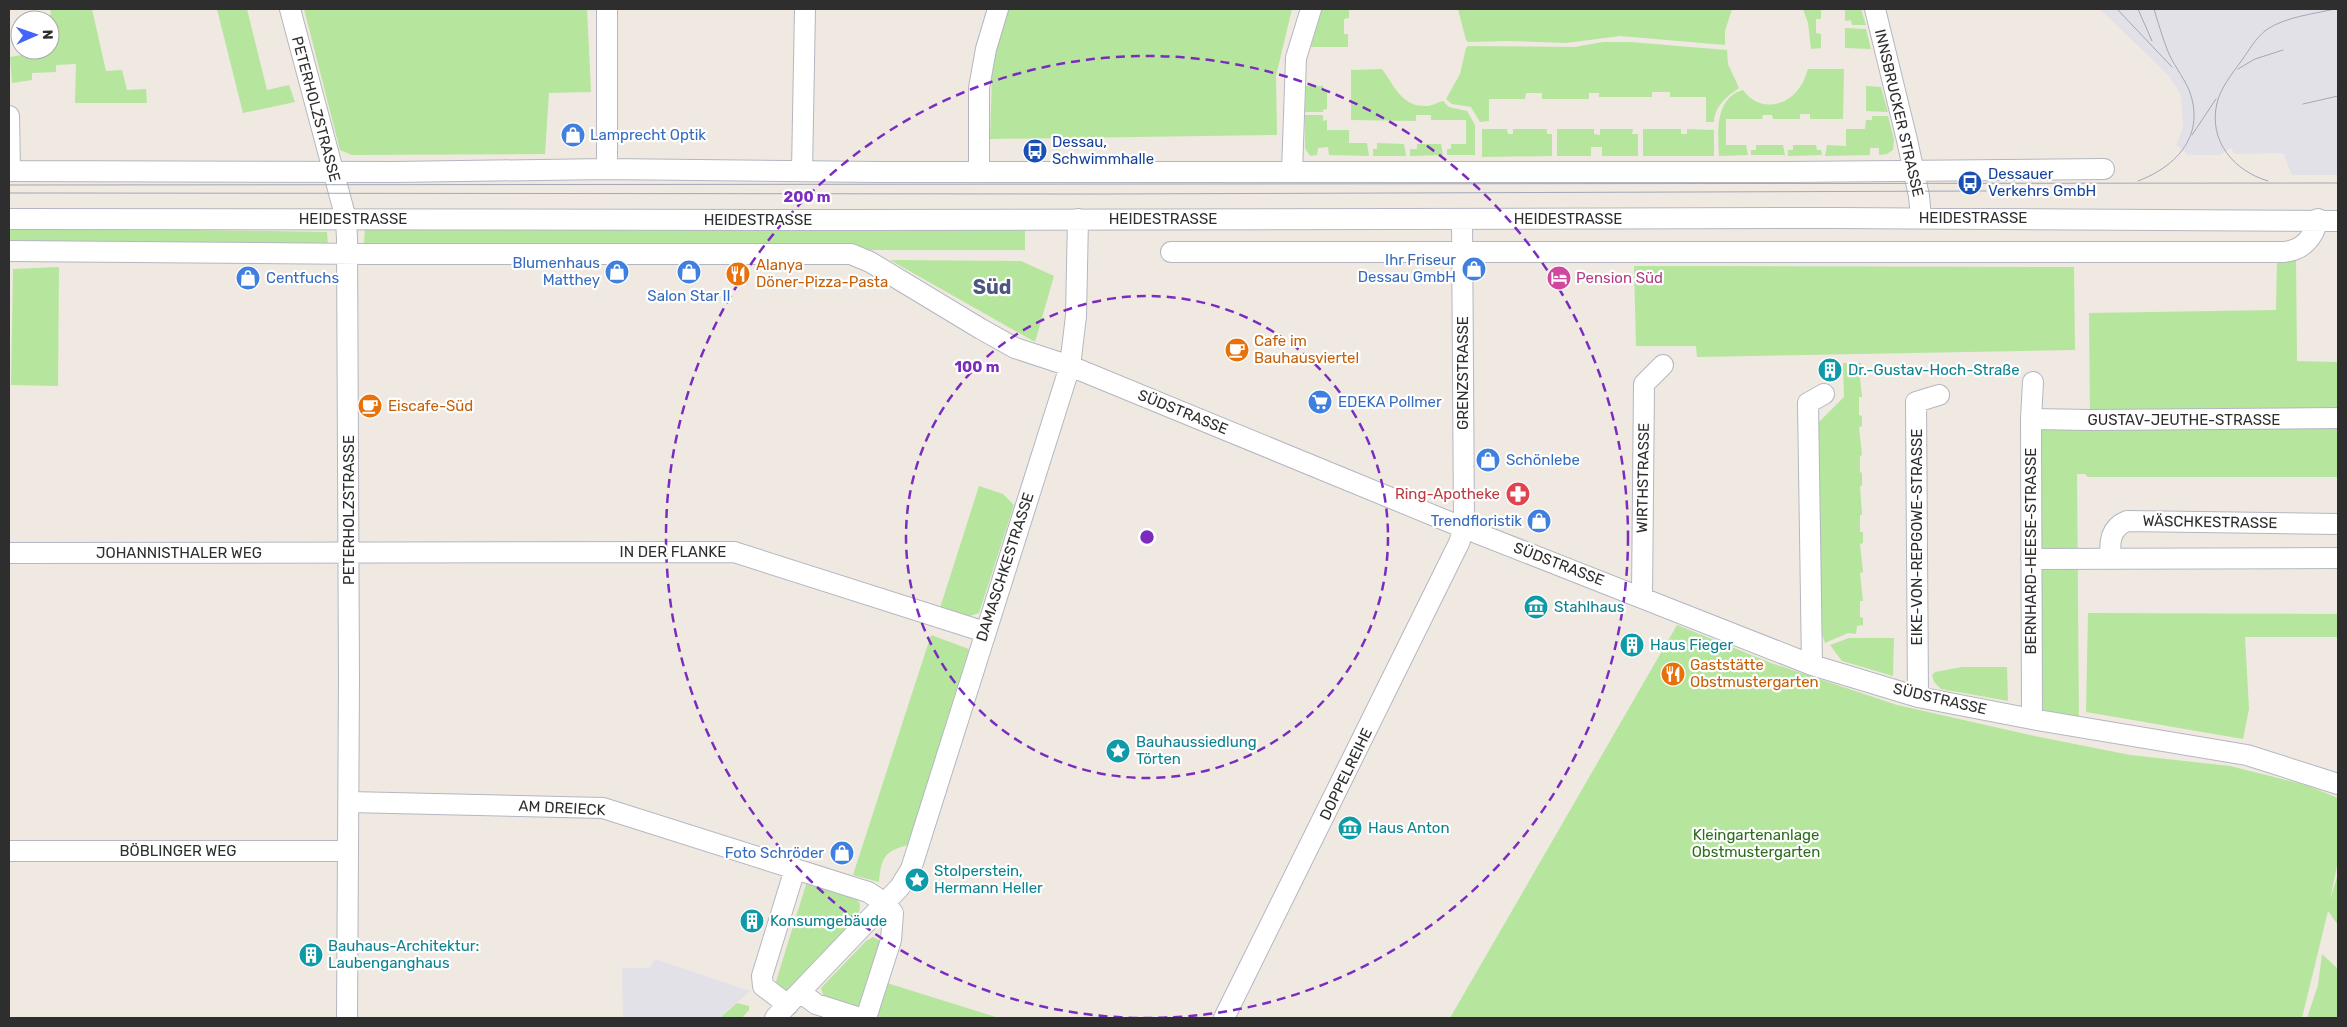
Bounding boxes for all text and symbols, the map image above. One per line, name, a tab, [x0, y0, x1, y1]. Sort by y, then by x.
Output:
north arrow	[10, 10, 60, 60]
street label: INNSBRUCKER STRASSE	[1871, 27, 1927, 199]
text: N	[39, 29, 56, 40]
street label: PETERHOLZSTRASSE	[288, 34, 344, 184]
shop icon: Lamprecht Optik	[560, 122, 586, 148]
place label: Lamprecht Optik	[590, 126, 706, 144]
place label: Dessau, Schwimmhalle	[1052, 133, 1154, 168]
bus stop icon: Dessau, Schwimmhalle	[1022, 138, 1048, 164]
place label: Dessauer Verkehrs GmbH	[1988, 165, 2096, 200]
bus stop icon: Dessauer Verkehrs GmbH	[1957, 170, 1983, 196]
text: 200 m	[783, 188, 831, 206]
street label: HEIDESTRASSE	[1919, 209, 2027, 227]
street label: HEIDESTRASSE	[299, 210, 407, 228]
street label: HEIDESTRASSE	[1109, 210, 1217, 228]
street label: HEIDESTRASSE	[1514, 210, 1622, 228]
street label: HEIDESTRASSE	[704, 211, 812, 229]
place label: Ihr Friseur Dessau GmbH	[1358, 251, 1456, 286]
place label: Blumenhaus Matthey	[512, 254, 600, 289]
place label: Alanya Döner-Pizza-Pasta	[756, 256, 888, 291]
shop icon: Ihr Friseur Dessau GmbH	[1461, 256, 1487, 282]
shop icon: Blumenhaus Matthey	[604, 259, 630, 285]
shop icon: Salon Star II	[676, 259, 702, 285]
restaurant icon: Alanya Döner-Pizza-Pasta	[725, 261, 751, 287]
shop icon: Centfuchs	[235, 265, 261, 291]
hotel icon: Pension Süd	[1546, 265, 1572, 291]
place label: Centfuchs	[266, 269, 339, 287]
place label: Pension Süd	[1576, 269, 1663, 287]
district label: Süd	[973, 275, 1011, 299]
place label: Salon Star II	[647, 287, 731, 305]
street label: GRENZSTRASSE	[1454, 316, 1472, 430]
place label: Cafe im Bauhausviertel	[1254, 332, 1359, 367]
cafe icon: Cafe im Bauhausviertel	[1224, 337, 1250, 363]
building icon: Dr.-Gustav-Hoch-Straße	[1817, 357, 1843, 383]
text: 100 m	[955, 358, 999, 376]
place label: Dr.-Gustav-Hoch-Straße	[1848, 361, 2020, 379]
street label: SÜDSTRASSE	[1135, 386, 1231, 438]
supermarket icon: EDEKA Pollmer	[1307, 389, 1333, 415]
cafe icon: Eiscafe-Süd	[357, 393, 383, 419]
place label: EDEKA Pollmer	[1338, 393, 1442, 411]
place label: Eiscafe-Süd	[388, 397, 473, 415]
street label: GUSTAV-JEUTHE-STRASSE	[2088, 411, 2280, 429]
street label: WIRTHSTRASSE	[1633, 423, 1653, 533]
street label: EIKE-VON-REPGOWE-STRASSE	[1908, 429, 1926, 645]
street label: PETERHOLZSTRASSE	[340, 435, 358, 585]
shop icon: Schönlebe	[1475, 447, 1501, 473]
street label: BERNHARD-HEESE-STRASSE	[2022, 448, 2040, 654]
place label: Schönlebe	[1506, 451, 1580, 469]
pharmacy icon: Ring-Apotheke	[1505, 481, 1531, 507]
place label: Ring-Apotheke	[1395, 485, 1500, 503]
street label: DAMASCHKESTRASSE	[972, 490, 1038, 644]
shop icon: Trendfloristik	[1526, 508, 1552, 534]
place label: Trendfloristik	[1431, 512, 1522, 530]
street label: WÄSCHKESTRASSE	[2142, 512, 2278, 532]
centre of rings	[1138, 528, 1156, 546]
street label: SÜDSTRASSE	[1511, 538, 1607, 590]
street label: IN DER FLANKE	[620, 543, 726, 561]
street label: JOHANNISTHALER WEG	[96, 544, 262, 562]
museum icon: Stahlhaus	[1523, 594, 1549, 620]
place label: Stahlhaus	[1554, 598, 1625, 616]
building icon: Haus Fieger	[1619, 632, 1645, 658]
place label: Haus Fieger	[1650, 636, 1733, 654]
place label: Gaststätte Obstmustergarten	[1690, 656, 1819, 691]
restaurant icon: Gaststätte Obstmustergarten	[1660, 661, 1686, 687]
street label: SÜDSTRASSE	[1891, 679, 1989, 719]
street label: DOPPELREIHE	[1316, 725, 1376, 823]
place label: Bauhaussiedlung Törten	[1136, 733, 1257, 768]
place icon: Bauhaussiedlung Törten	[1105, 738, 1131, 764]
street label: AM DREIECK	[518, 797, 606, 819]
museum icon: Haus Anton	[1337, 815, 1363, 841]
place label: Haus Anton	[1368, 819, 1450, 837]
park label: Kleingartenanlage Obstmustergarten	[1692, 826, 1820, 861]
shop icon: Foto Schröder	[829, 840, 855, 866]
street label: BÖBLINGER WEG	[120, 842, 236, 860]
place label: Foto Schröder	[725, 844, 824, 862]
place label: Stolperstein, Hermann Heller	[934, 862, 1043, 897]
place icon: Stolperstein, Hermann Heller	[904, 867, 930, 893]
building icon: Konsumgebäude	[739, 908, 765, 934]
place label: Konsumgebäude	[770, 912, 887, 930]
place label: Bauhaus-Architektur: Laubenganghaus	[328, 937, 479, 972]
building icon: Bauhaus-Architektur: Laubenganghaus	[298, 942, 324, 968]

